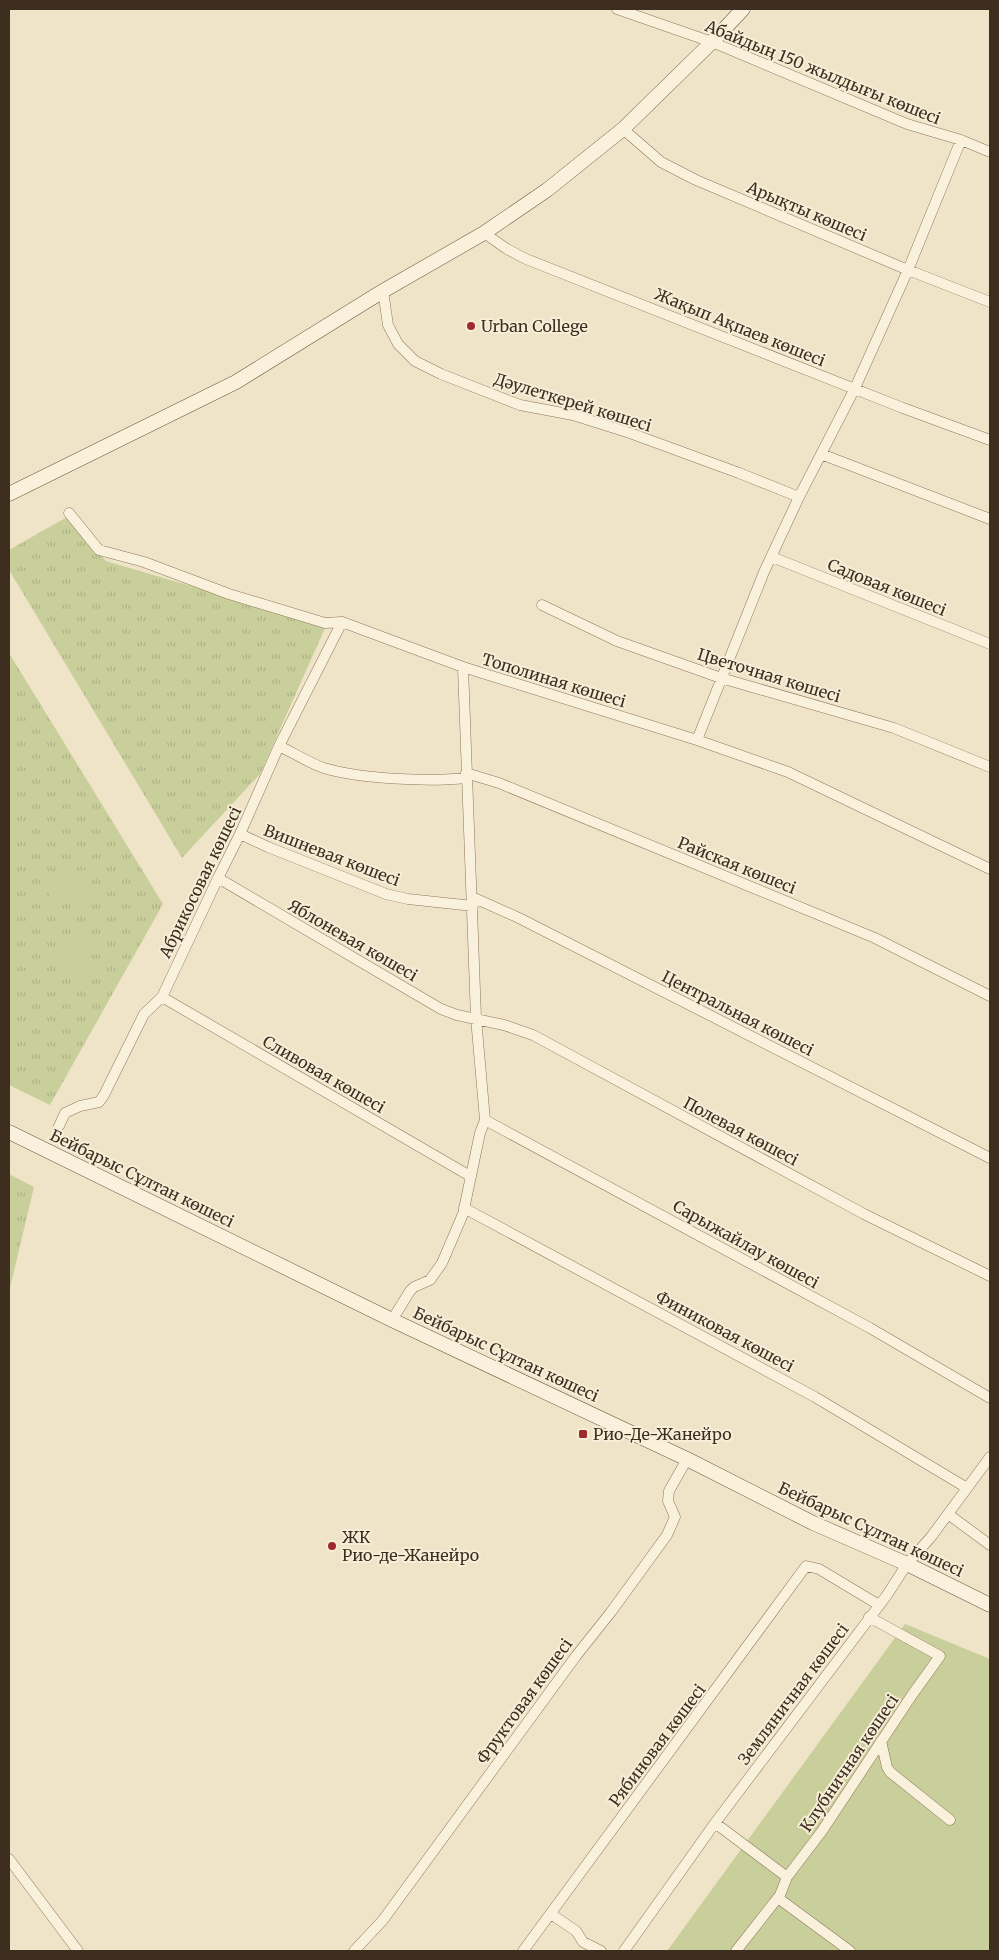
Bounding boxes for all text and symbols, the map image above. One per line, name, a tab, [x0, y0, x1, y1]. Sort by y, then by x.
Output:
street label: Абайдың 150 жылдығы көшесі	[702, 15, 944, 128]
street label: Арықты көшесі	[743, 176, 870, 245]
street label: Жақып Ақпаев көшесі	[652, 284, 828, 370]
place label: Urban College	[481, 316, 588, 336]
marker: Urban College	[465, 320, 477, 332]
street label: Дәулеткерей көшесі	[492, 369, 654, 435]
street label: Садовая көшесі	[825, 554, 949, 620]
street label: Цветочная көшесі	[695, 644, 843, 706]
street label: Тополиная көшесі	[480, 649, 628, 711]
street label: Абрикосовая көшесі	[154, 803, 245, 962]
street label: Вишневая көшесі	[261, 820, 403, 890]
street label: Райская көшесі	[675, 832, 799, 898]
street label: Яблоневая көшесі	[285, 895, 421, 985]
street label: Центральная көшесі	[659, 966, 817, 1060]
street label: Сливовая көшесі	[259, 1031, 389, 1117]
street label: Полевая көшесі	[680, 1092, 802, 1170]
street label: Бейбарыс Сұлтан көшесі	[47, 1125, 237, 1231]
street label: Сарыжайлау көшесі	[670, 1196, 822, 1292]
street label: Финиковая көшесі	[652, 1286, 798, 1376]
street label: Бейбарыс Сұлтан көшесі	[410, 1302, 602, 1406]
place label: Рио-Де-Жанейро	[593, 1424, 731, 1444]
marker: Рио-Де-Жанейро	[577, 1428, 589, 1440]
street label: Бейбарыс Сұлтан көшесі	[775, 1477, 967, 1581]
place label: ЖК Рио-де-Жанейро	[342, 1527, 479, 1565]
marker: ЖК Рио-де-Жанейро	[326, 1540, 338, 1552]
street label: Земляничная көшесі	[733, 1620, 853, 1768]
street label: Фруктовая көшесі	[472, 1634, 576, 1768]
street label: Рябиновая көшесі	[604, 1680, 710, 1810]
street label: Клубничная көшесі	[796, 1691, 902, 1835]

